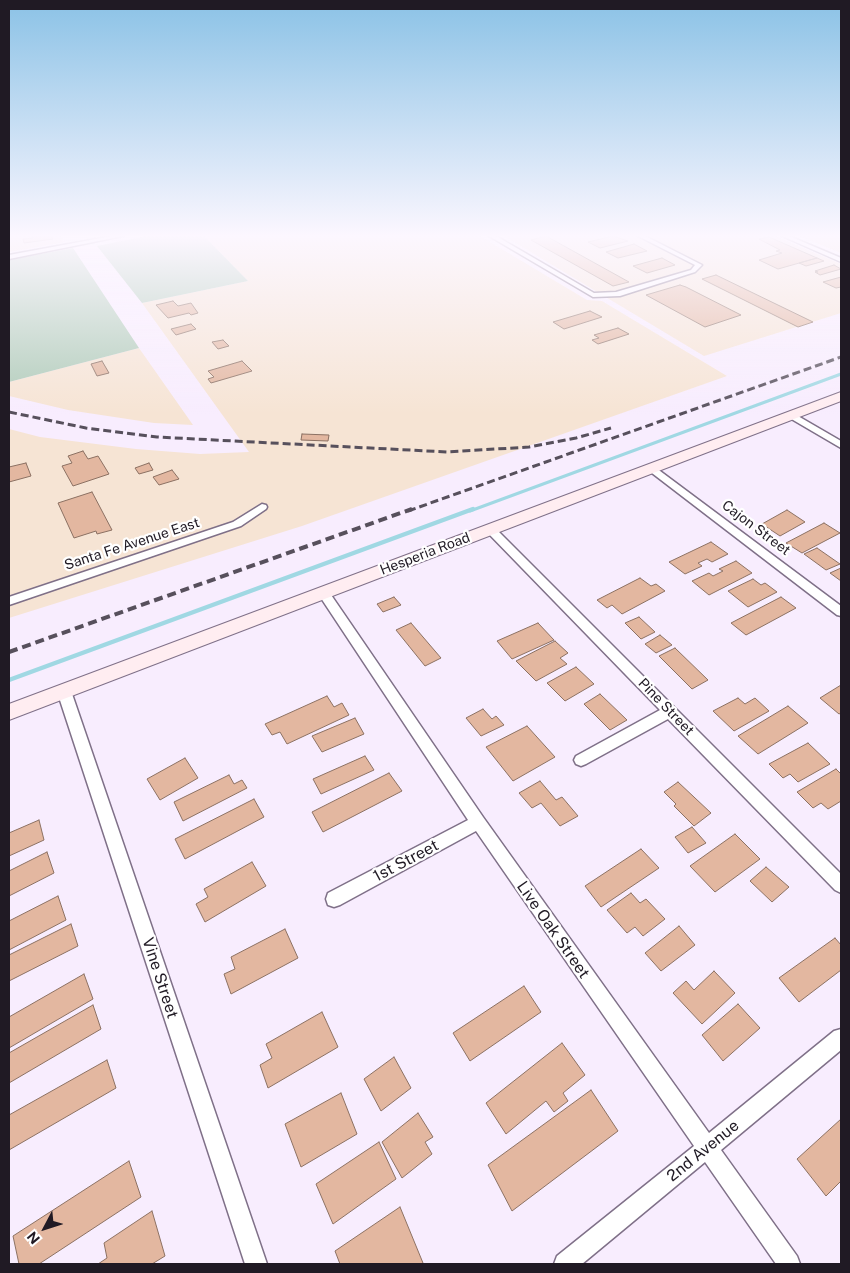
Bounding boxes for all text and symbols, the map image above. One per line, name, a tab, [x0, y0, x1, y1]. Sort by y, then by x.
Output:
street label: Cajon Street	[719, 497, 793, 559]
street label: Santa Fe Avenue East	[62, 514, 202, 574]
street label: Hesperia Road	[378, 529, 472, 579]
street label: Pine Street	[635, 675, 697, 739]
street label: 1st Street	[370, 836, 442, 886]
street label: Live Oak Street	[512, 878, 594, 982]
street label: Vine Street	[138, 935, 182, 1021]
street label: 2nd Avenue	[663, 1116, 743, 1186]
north arrow	[20, 1203, 70, 1253]
text: N	[24, 1228, 43, 1247]

